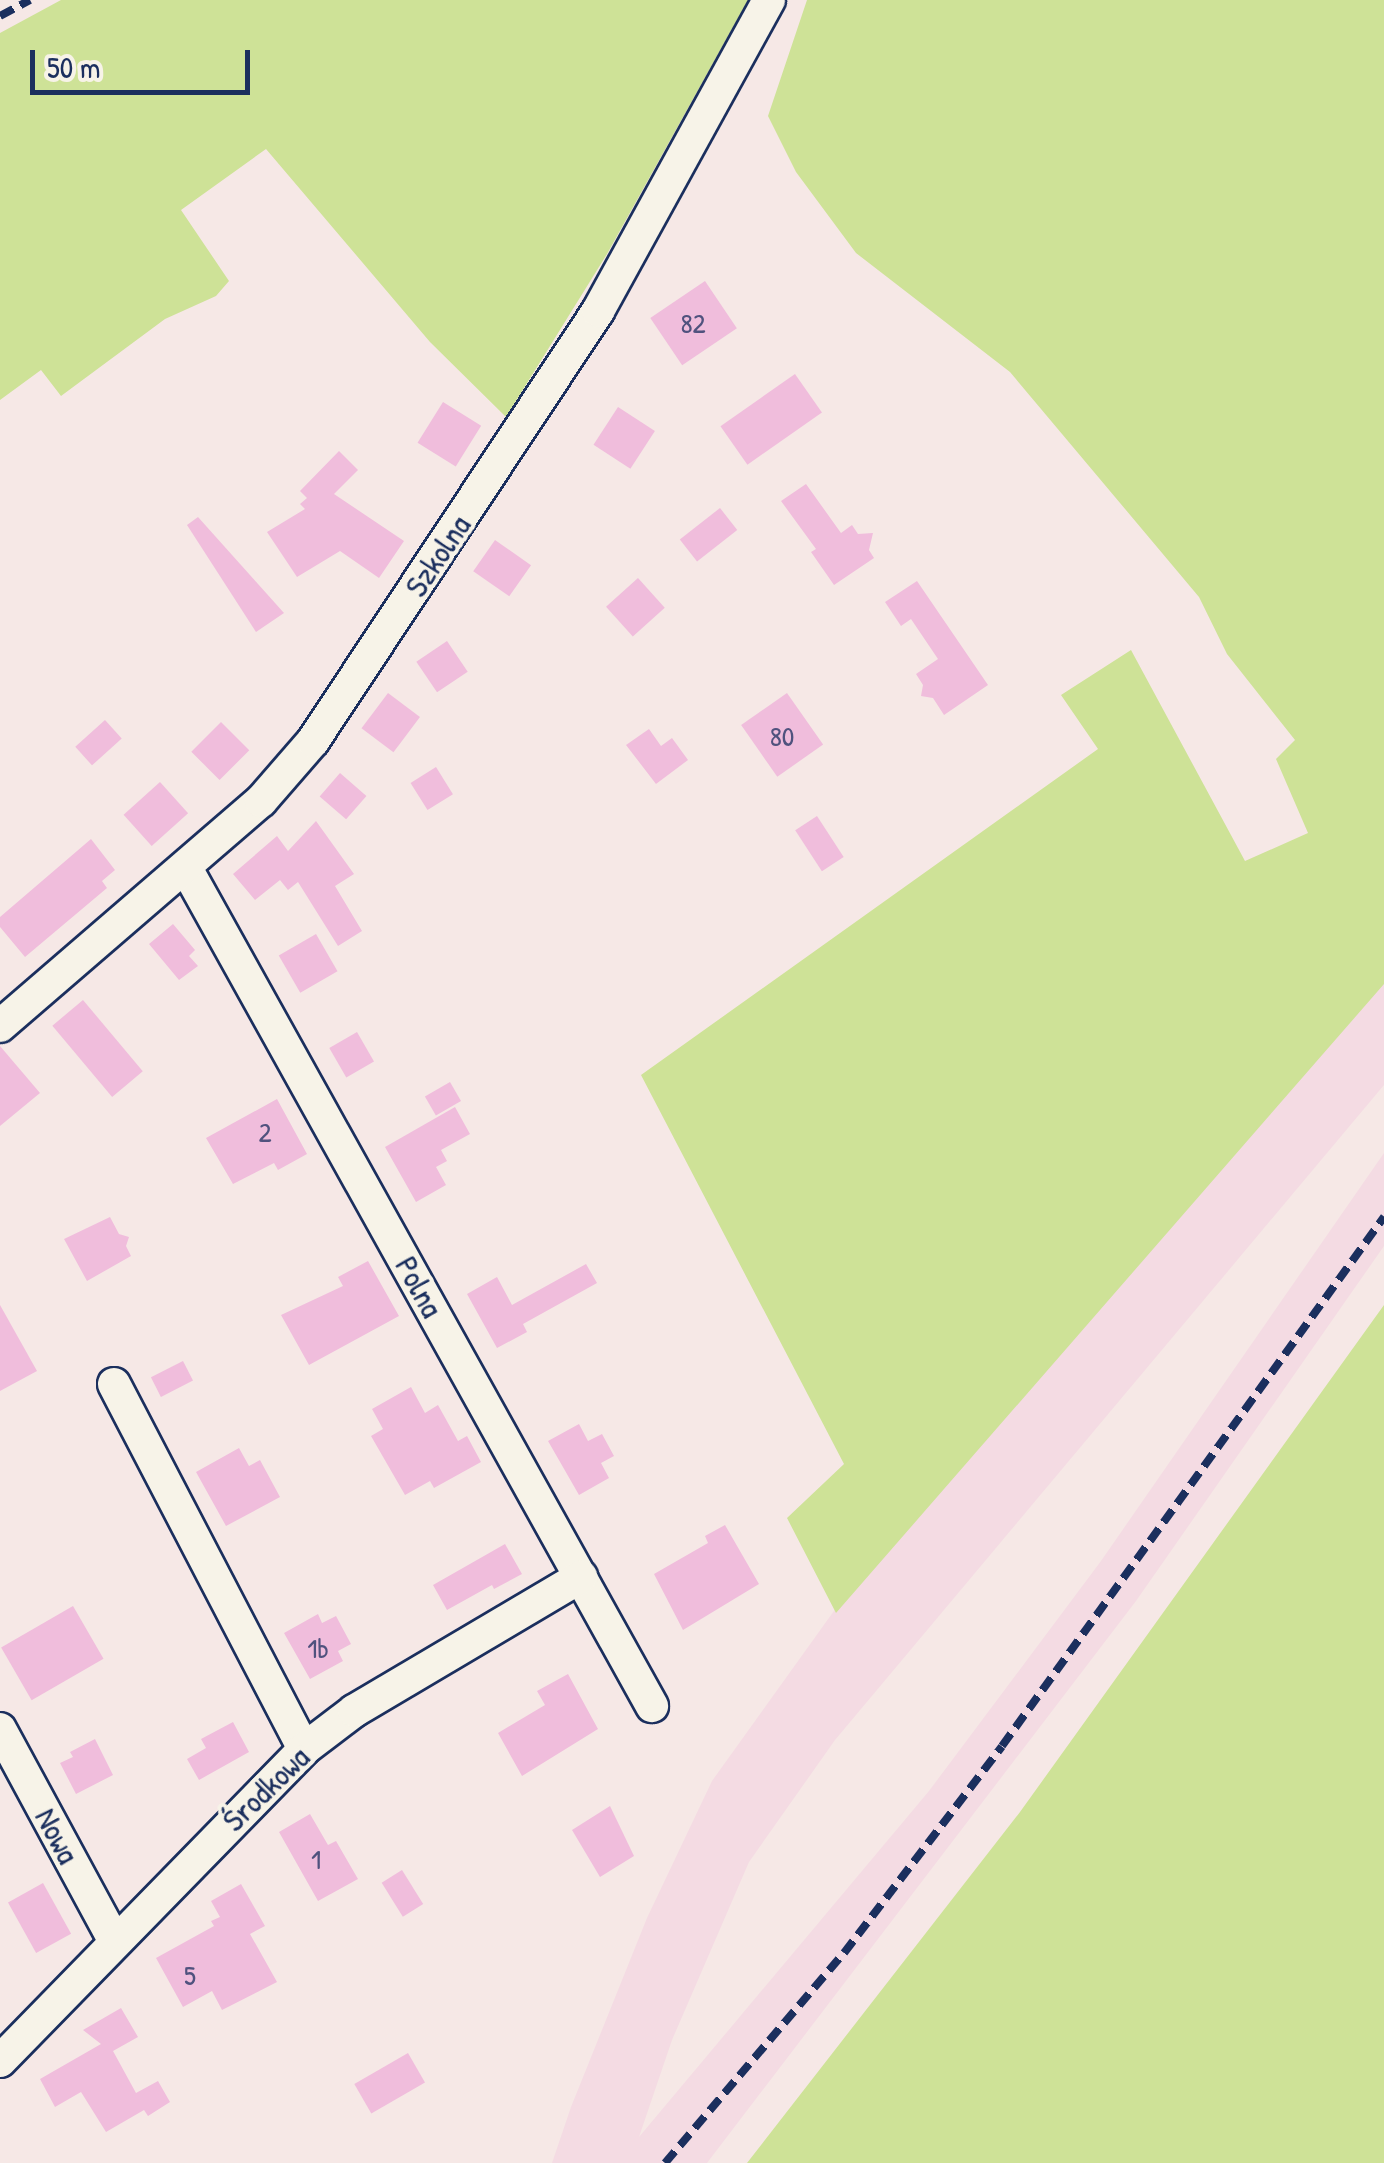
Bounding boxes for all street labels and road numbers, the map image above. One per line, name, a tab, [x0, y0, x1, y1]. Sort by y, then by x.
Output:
street label: Szkolna	[397, 508, 479, 604]
street label: Polna	[387, 1250, 451, 1324]
street label: Środkowa	[215, 1738, 317, 1840]
street label: Nowa	[27, 1802, 87, 1870]

